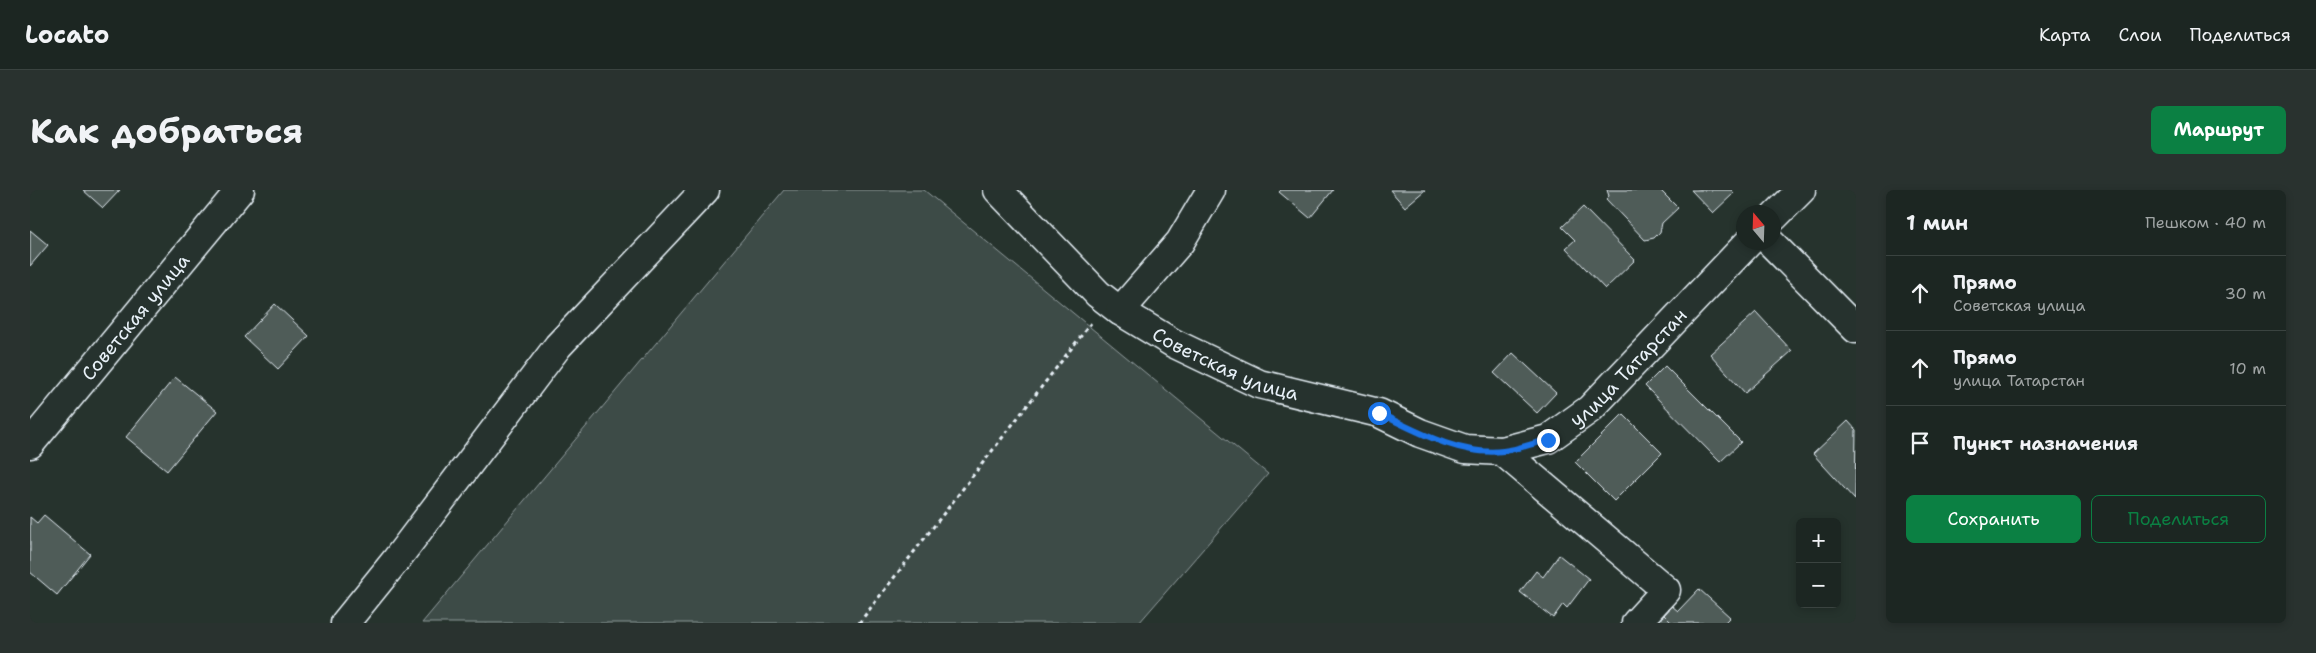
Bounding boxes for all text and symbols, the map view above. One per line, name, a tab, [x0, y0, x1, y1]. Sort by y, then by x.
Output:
text: Locato	[25, 19, 109, 51]
text: Карта	[2039, 23, 2090, 47]
text: Слои	[2118, 23, 2162, 47]
text: Поделиться	[2190, 23, 2291, 47]
button: Маршрут	[2151, 106, 2286, 154]
text: Как добраться	[30, 107, 303, 154]
north arrow	[1736, 205, 1781, 250]
text: 1 мин	[1906, 209, 1968, 237]
text: Пешком · 40 m	[2145, 212, 2266, 233]
street label: Советская улица	[76, 248, 195, 386]
text: Прямо	[1953, 270, 2017, 295]
icon: ahead	[1906, 279, 1934, 307]
text: 30 m	[2225, 283, 2266, 304]
text: Советская улица	[1953, 295, 2085, 316]
street label: улица Татарстан	[1565, 303, 1692, 432]
street label: Советская улица	[1148, 322, 1301, 406]
text: Прямо	[1953, 345, 2017, 370]
icon: ahead	[1906, 354, 1934, 382]
text: 10 m	[2229, 358, 2266, 379]
text: улица Татарстан	[1953, 370, 2085, 391]
route start	[1368, 402, 1391, 425]
route end	[1537, 429, 1560, 452]
icon: arrive	[1906, 429, 1934, 457]
text: Пункт назначения	[1953, 431, 2138, 456]
button: Сохранить	[1906, 495, 2081, 543]
button: Поделиться	[2091, 495, 2266, 543]
map controls	[1796, 518, 1841, 608]
button: +	[1796, 518, 1841, 563]
button: −	[1796, 563, 1841, 608]

